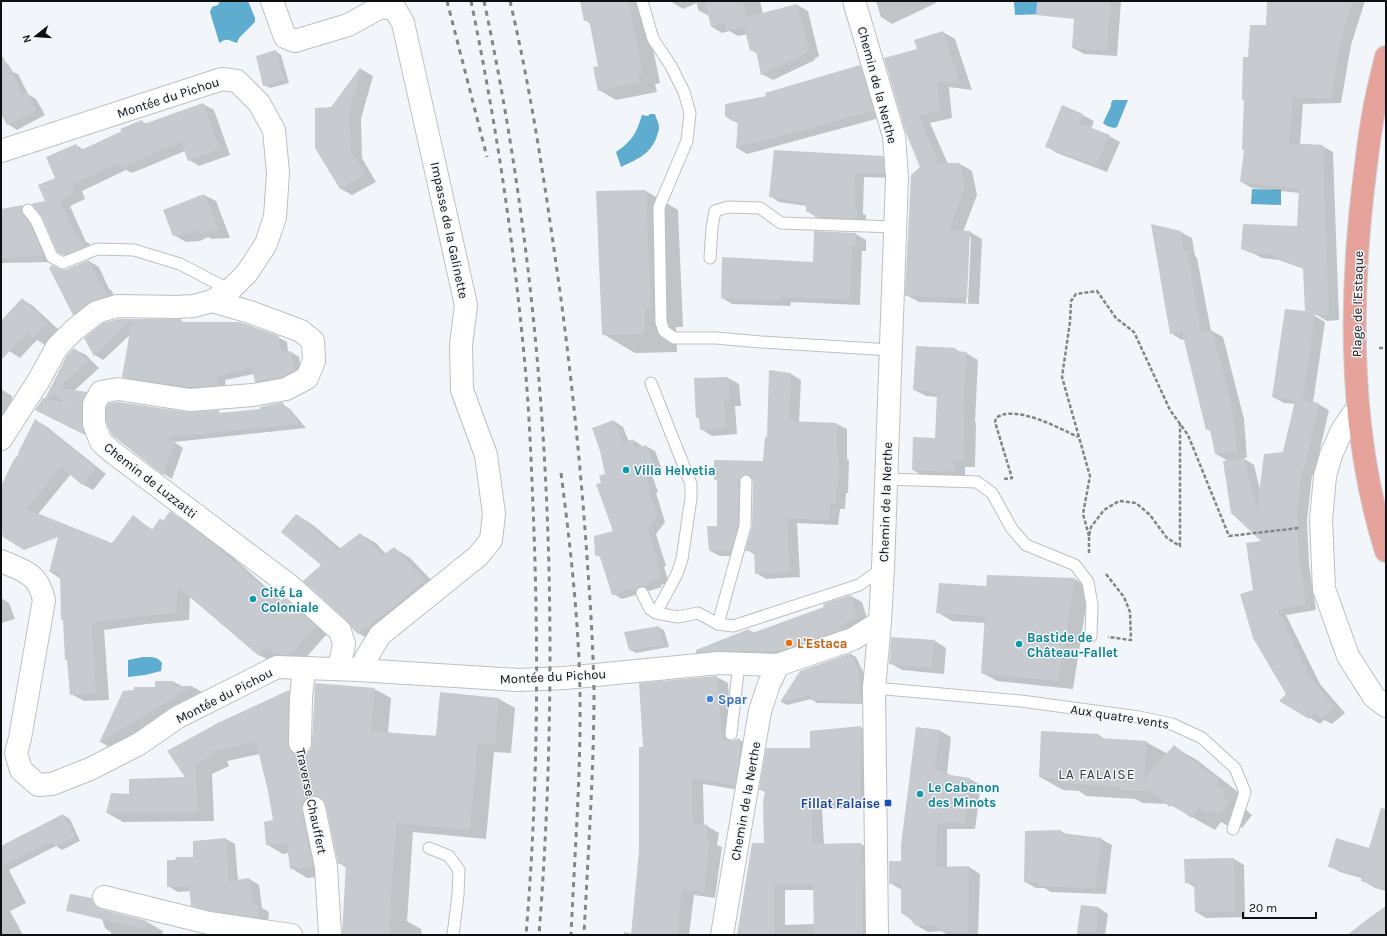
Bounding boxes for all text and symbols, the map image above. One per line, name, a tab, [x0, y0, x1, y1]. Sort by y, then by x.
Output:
north arrow	[16, 16, 56, 56]
street label: Chemin de la Nerthe	[855, 25, 900, 146]
text: N	[20, 33, 34, 44]
street label: Montée du Pichou	[115, 74, 221, 121]
street label: Impasse de la Galinette	[428, 160, 471, 300]
street label: Plage de l'Estaque	[1349, 250, 1367, 357]
street label: Chemin de Luzzatti	[101, 439, 200, 521]
street label: Chemin de la Nerthe	[876, 441, 895, 562]
place label: Villa Helvetia	[634, 463, 716, 478]
marker: Villa Helvetia	[621, 465, 631, 475]
place label: Cité La Coloniale	[261, 585, 319, 615]
marker: Cité La Coloniale	[248, 594, 258, 604]
place label: Bastide de Château-Fallet	[1027, 630, 1118, 660]
place label: L'Estaca	[797, 636, 847, 651]
marker: L'Estaca	[784, 638, 794, 648]
marker: Bastide de Château-Fallet	[1014, 639, 1024, 649]
street label: Montée du Pichou	[173, 665, 275, 726]
street label: Montée du Pichou	[499, 666, 607, 687]
place label: Spar	[718, 692, 748, 707]
marker: Spar	[705, 694, 715, 704]
street label: Aux quatre vents	[1069, 701, 1171, 733]
street label: Chemin de la Nerthe	[728, 740, 763, 862]
street label: Traverse Chauffert	[293, 747, 330, 856]
district label: LA FALAISE	[1058, 766, 1136, 783]
place label: Le Cabanon des Minots	[928, 780, 1000, 810]
marker: Le Cabanon des Minots	[915, 789, 925, 799]
place label: Fillat Falaise	[801, 796, 880, 811]
marker: Fillat Falaise	[883, 798, 893, 808]
scale bar	[1243, 894, 1316, 920]
text: 20 m	[1249, 901, 1277, 915]

